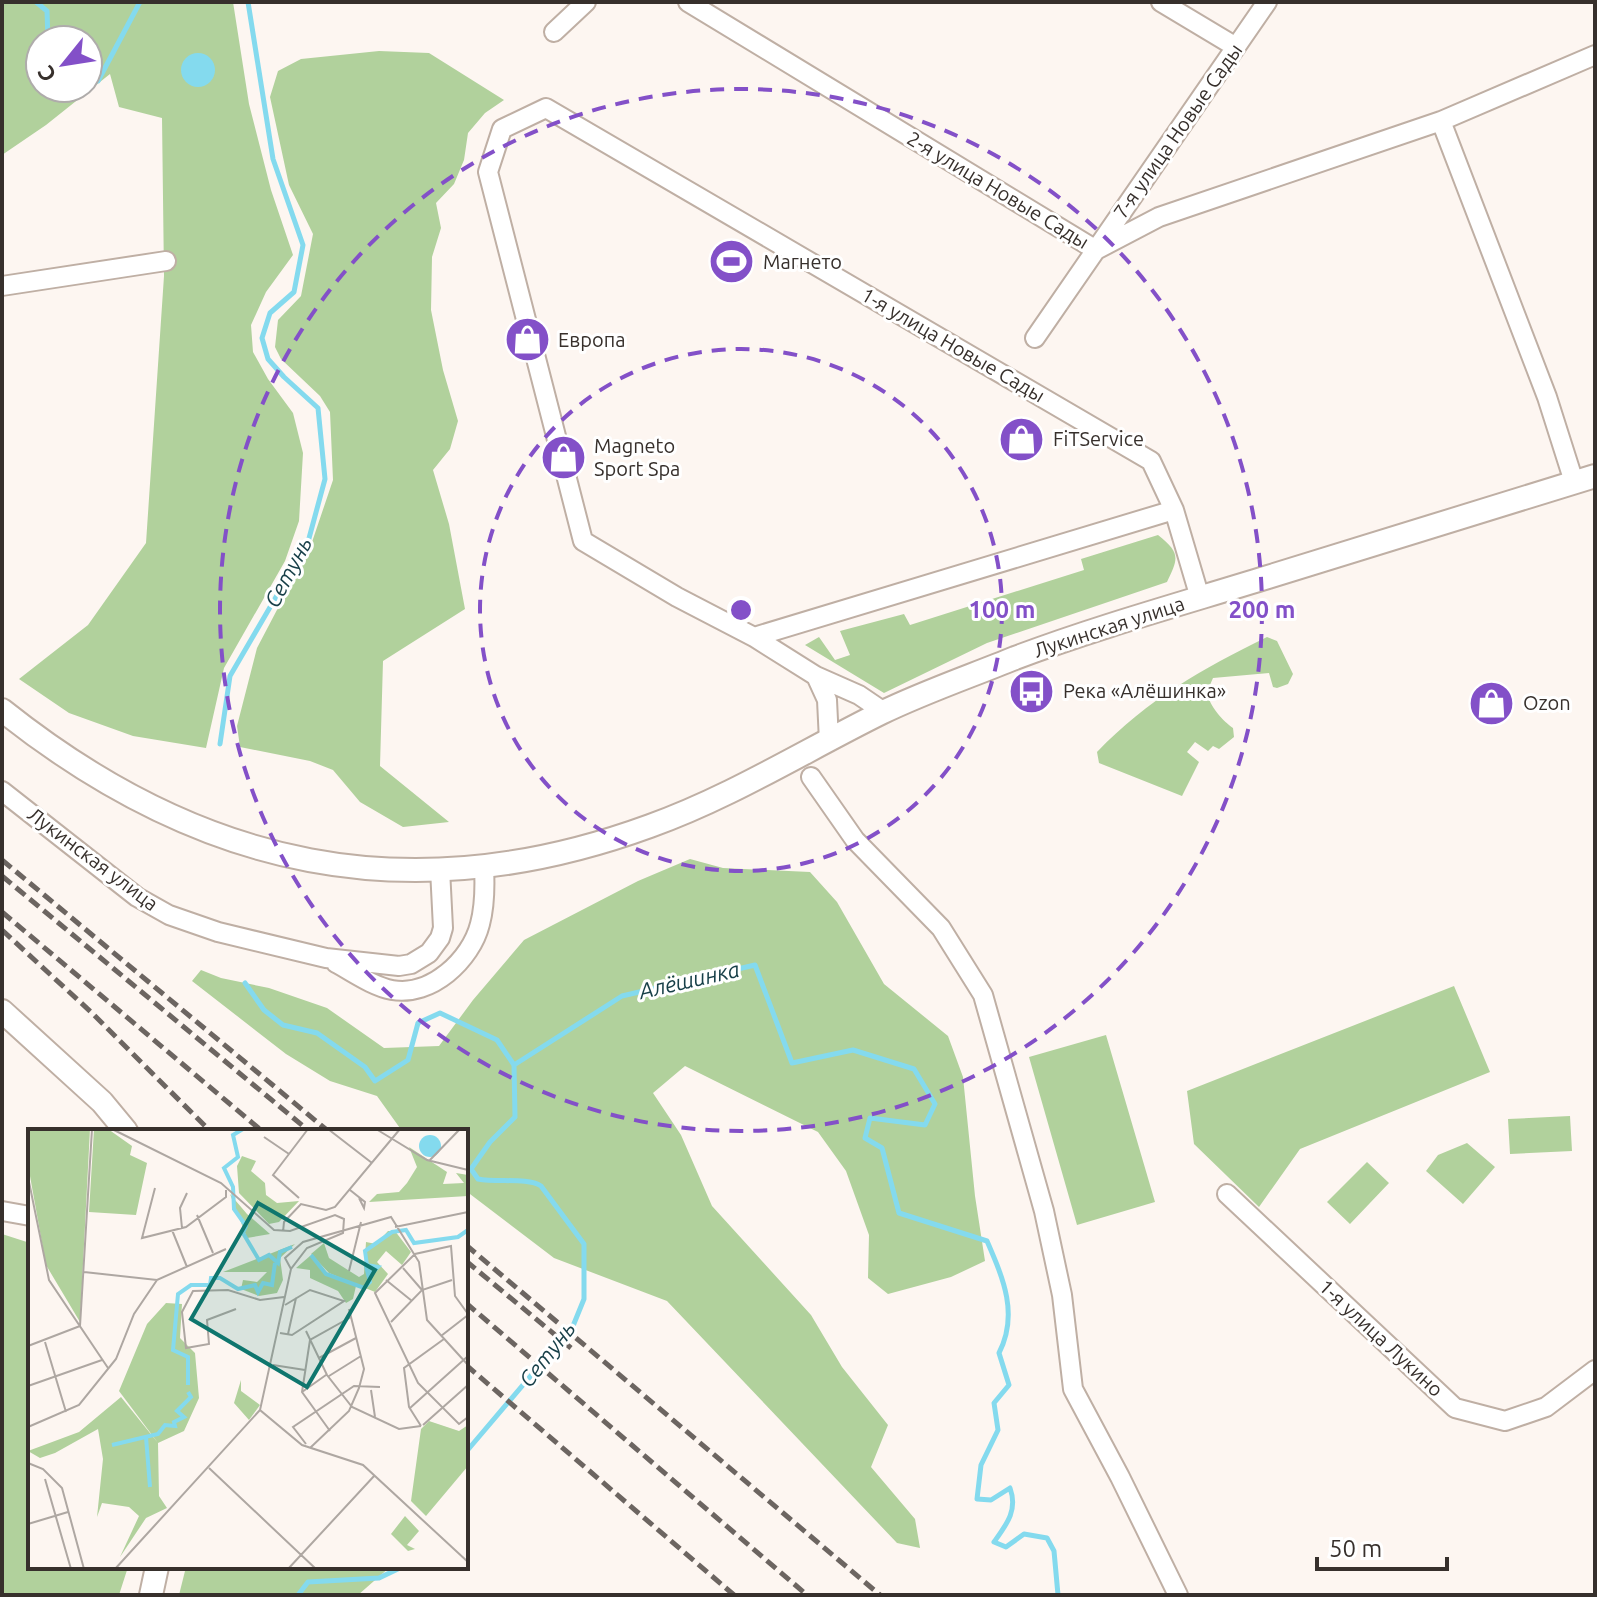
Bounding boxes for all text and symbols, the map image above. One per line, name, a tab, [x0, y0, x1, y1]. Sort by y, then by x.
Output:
north arrow	[24, 24, 104, 104]
street label: 7-я улица Новые Сады	[1108, 39, 1247, 223]
text: С	[32, 62, 61, 87]
street label: 2-я улица Новые Сады	[903, 126, 1093, 253]
sports icon: Магнето	[708, 238, 756, 286]
place label: Магнето	[763, 250, 842, 273]
street label: 1-я улица Новые Сады	[857, 283, 1049, 407]
shop icon: Европа	[503, 316, 551, 364]
place label: Европа	[558, 328, 625, 351]
shop icon: FiTService	[998, 415, 1046, 463]
place label: FiTService	[1053, 427, 1144, 450]
shop icon: Magneto Sport Spa	[539, 434, 587, 482]
place label: Magneto Sport Spa	[594, 434, 680, 480]
water label: Сетунь	[259, 532, 317, 611]
street label: Лукинская улица	[1031, 591, 1187, 662]
centre of rings	[727, 596, 755, 624]
text: 100 m	[969, 596, 1035, 623]
text: 200 m	[1229, 596, 1295, 623]
bus stop icon: Река «Алёшинка»	[1008, 667, 1056, 715]
place label: Река «Алёшинка»	[1063, 679, 1226, 702]
shop icon: Ozon	[1468, 679, 1516, 727]
place label: Ozon	[1523, 691, 1571, 714]
street label: Лукинская улица	[24, 802, 163, 915]
water label: Алёшинка	[635, 956, 742, 1003]
inset map	[28, 1129, 468, 1569]
street label: 1-я улица Лукино	[1315, 1274, 1448, 1401]
water label: Сетунь	[513, 1316, 580, 1391]
scale bar	[1317, 1521, 1447, 1571]
text: 50 m	[1329, 1535, 1382, 1562]

